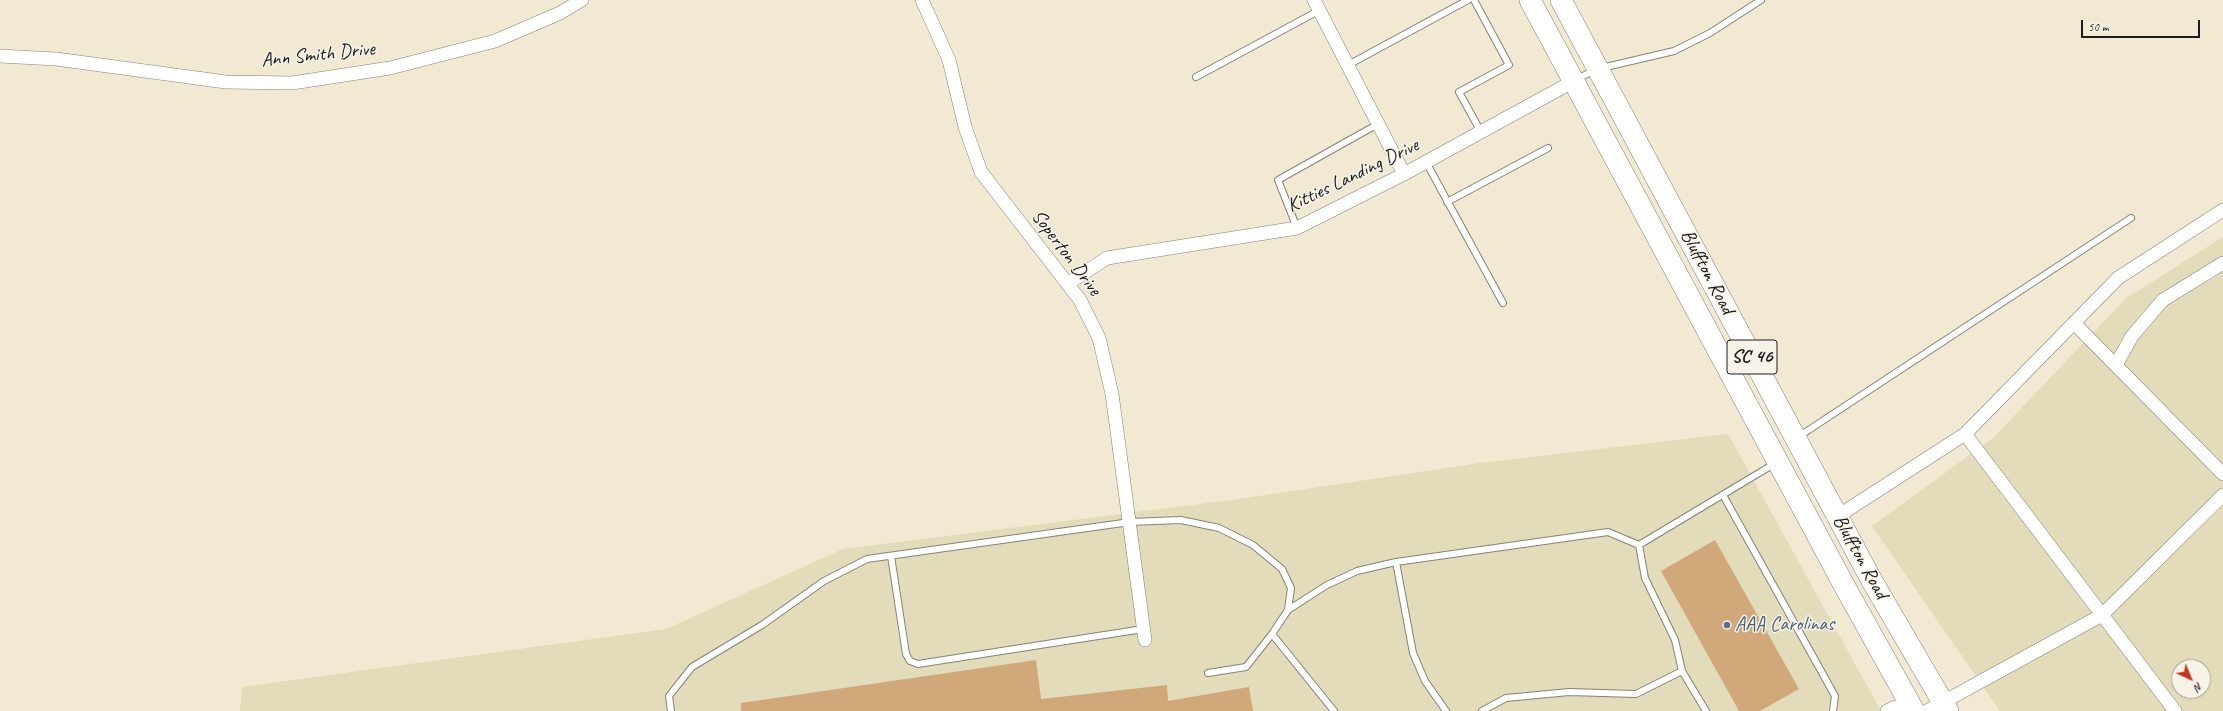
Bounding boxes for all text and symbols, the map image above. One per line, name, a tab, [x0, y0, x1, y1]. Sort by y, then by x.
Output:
scale bar	[2083, 12, 2202, 38]
text: 50 m	[2088, 19, 2108, 35]
street label: Ann Smith Drive	[260, 37, 376, 73]
street label: Kitties Landing Drive	[1283, 134, 1423, 218]
street label: Soperton Drive	[1026, 205, 1106, 301]
street label: Bluffton Road	[1675, 226, 1739, 318]
road number: SC 46	[1727, 340, 1777, 374]
street label: Bluffton Road	[1827, 511, 1893, 603]
place label: AAA Carolinas	[1735, 613, 1834, 637]
marker: AAA Carolinas	[1722, 620, 1732, 630]
north arrow	[2171, 659, 2211, 699]
text: N	[2191, 680, 2206, 694]

